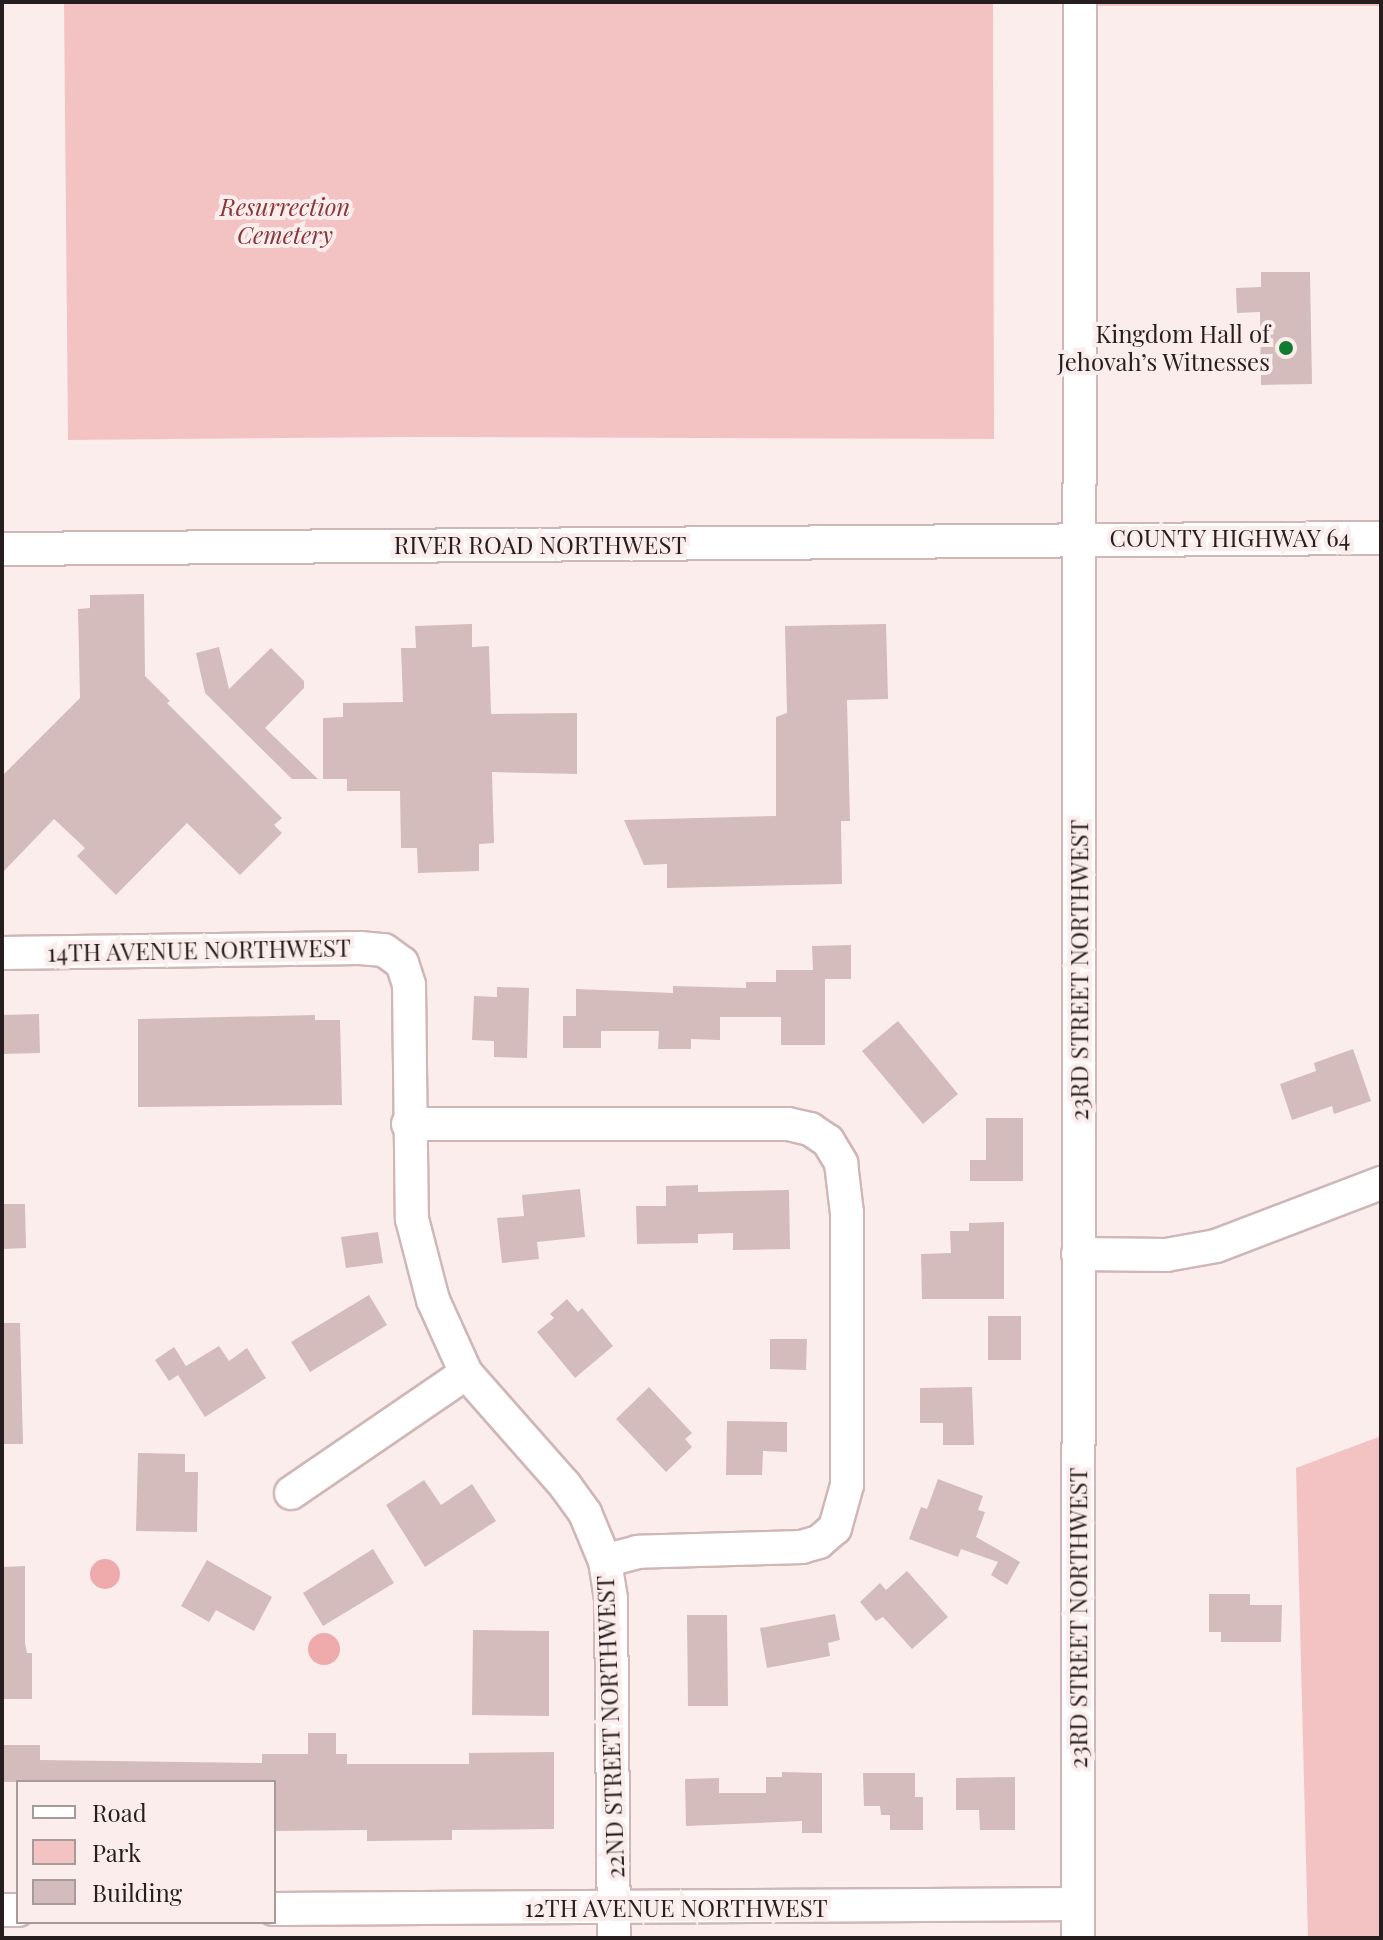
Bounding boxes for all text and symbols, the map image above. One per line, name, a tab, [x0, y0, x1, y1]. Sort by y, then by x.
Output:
park label: Resurrection Cemetery	[220, 193, 350, 249]
place label: Kingdom Hall of Jehovah’s Witnesses	[1056, 320, 1270, 376]
marker: Kingdom Hall of Jehovah’s Witnesses	[1277, 339, 1295, 357]
street label: COUNTY HIGHWAY 64	[1109, 524, 1351, 552]
street label: RIVER ROAD NORTHWEST	[394, 531, 686, 559]
street label: 23RD STREET NORTHWEST	[1065, 819, 1093, 1121]
street label: 14TH AVENUE NORTHWEST	[47, 933, 351, 967]
street label: 23RD STREET NORTHWEST	[1064, 1467, 1092, 1769]
street label: 22ND STREET NORTHWEST	[590, 1575, 630, 1879]
legend	[16, 1780, 276, 1924]
text: Road	[92, 1796, 147, 1828]
text: Park	[92, 1836, 141, 1868]
text: Building	[92, 1876, 182, 1908]
street label: 12TH AVENUE NORTHWEST	[524, 1894, 828, 1922]

